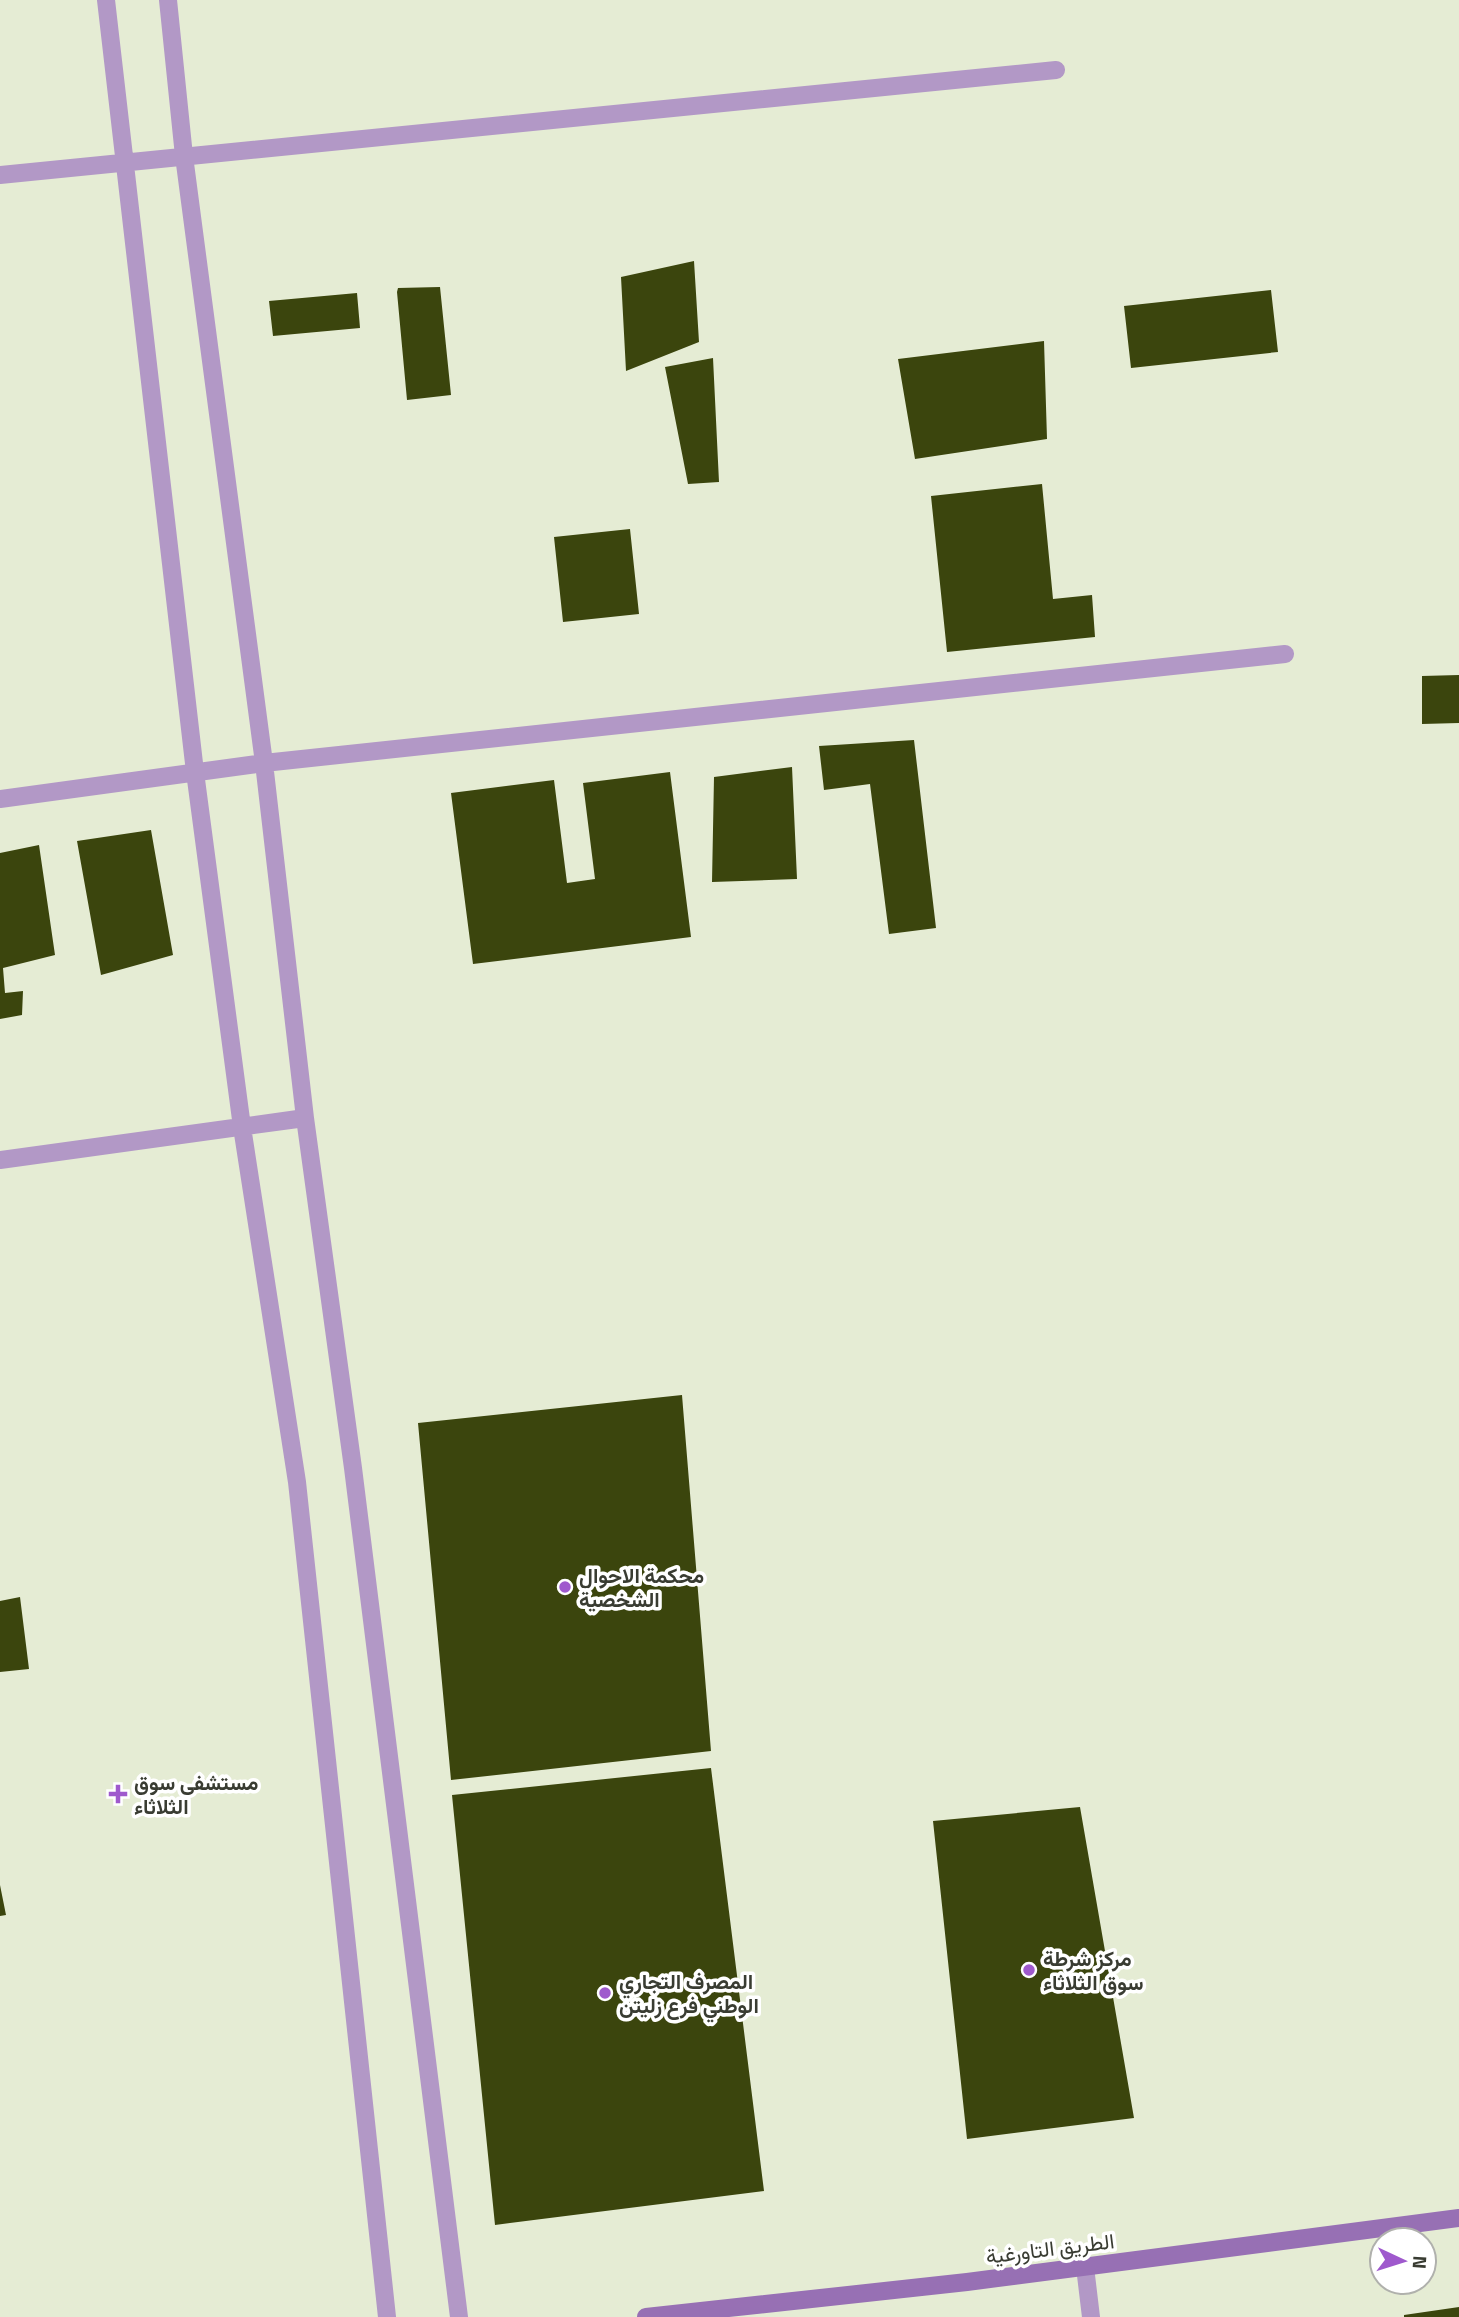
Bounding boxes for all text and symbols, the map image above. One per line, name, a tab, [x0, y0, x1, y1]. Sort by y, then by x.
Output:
place label: محكمة الاحوال الشخصية	[579, 1559, 704, 1615]
marker: محكمة الاحوال الشخصية	[557, 1579, 573, 1595]
place label: مستشفى سوق الثلاثاء	[134, 1766, 259, 1822]
marker: مستشفى سوق الثلاثاء	[108, 1784, 128, 1804]
place label: مركز شرطة سوق الثلاثاء	[1043, 1942, 1143, 1998]
marker: مركز شرطة سوق الثلاثاء	[1021, 1962, 1037, 1978]
place label: المصرف التجاري الوطني فرع زليتن	[619, 1965, 759, 2023]
marker: المصرف التجاري الوطني فرع زليتن	[597, 1985, 613, 2001]
street label: الطريق التاورغية	[984, 2224, 1116, 2272]
north arrow	[1368, 2226, 1438, 2296]
text: N	[1406, 2255, 1435, 2270]

